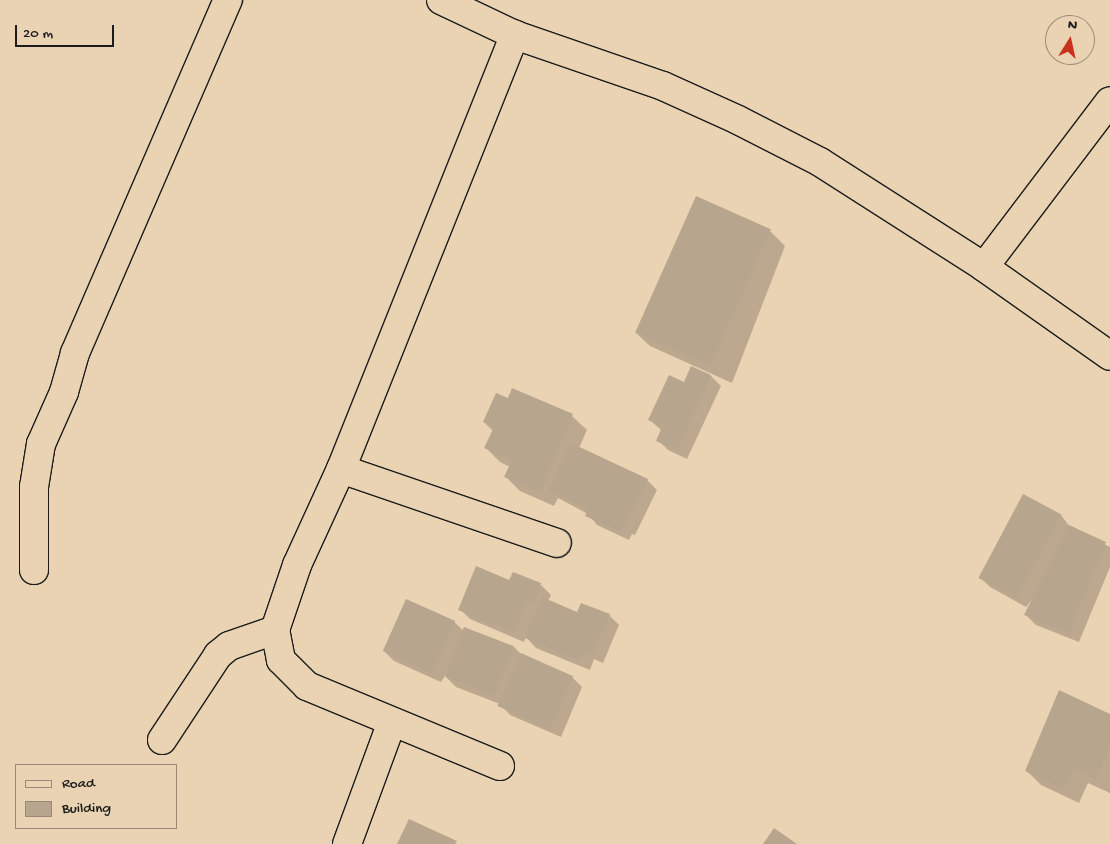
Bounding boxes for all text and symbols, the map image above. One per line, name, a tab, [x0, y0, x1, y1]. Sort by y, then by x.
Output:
scale bar	[18, 15, 116, 47]
north arrow	[1045, 15, 1095, 65]
text: N	[1067, 17, 1078, 35]
text: 20 m	[23, 25, 53, 43]
legend	[15, 764, 178, 829]
text: Road	[62, 775, 95, 793]
text: Building	[62, 800, 111, 818]

